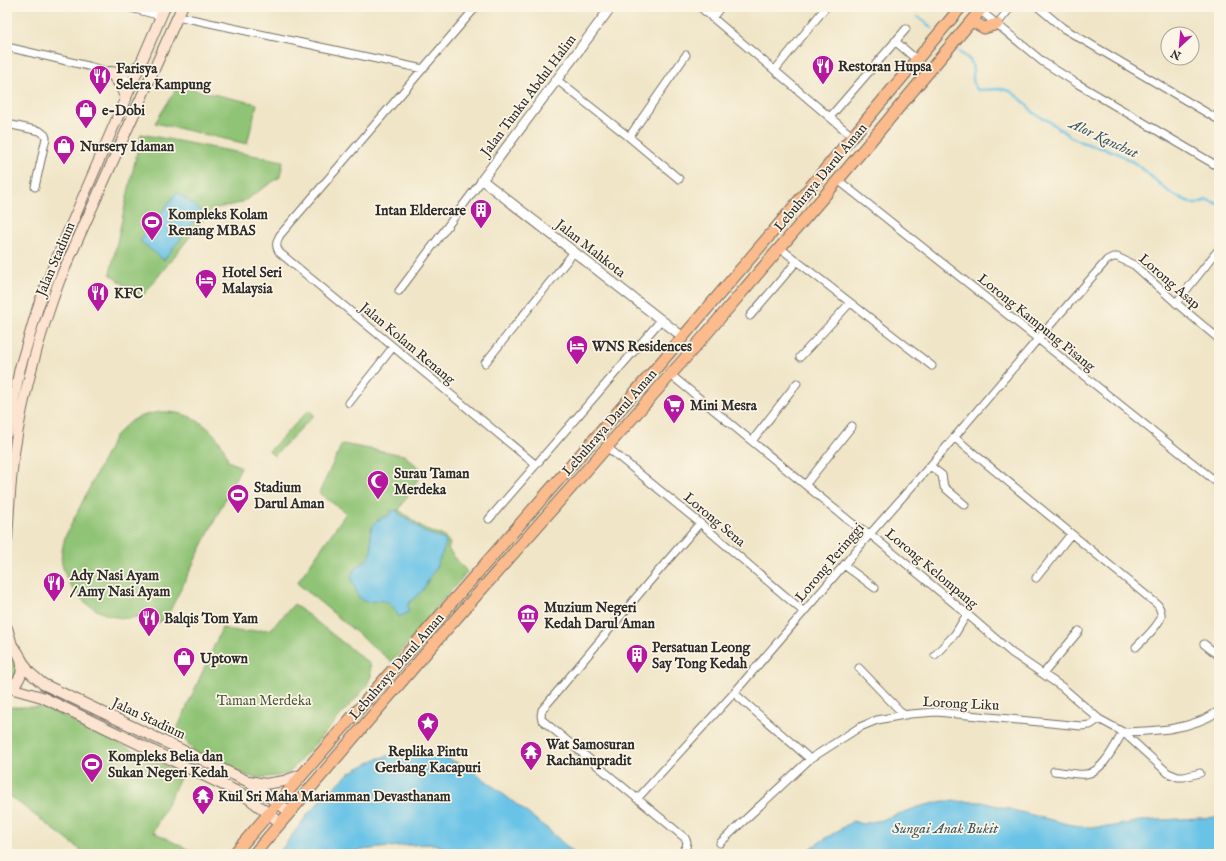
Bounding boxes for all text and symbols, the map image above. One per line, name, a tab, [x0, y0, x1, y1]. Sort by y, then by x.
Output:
north arrow	[1160, 26, 1200, 66]
street label: Jalan Tunku Abdul Halim	[476, 31, 581, 162]
text: N	[1168, 46, 1184, 63]
restaurant icon: Restoran Hupsa	[810, 53, 836, 86]
place label: Restoran Hupsa	[838, 58, 933, 76]
place label: Farisya Selera Kampung	[116, 60, 212, 94]
restaurant icon: Farisya Selera Kampung	[87, 63, 113, 96]
shop icon: e-Dobi	[73, 97, 99, 130]
place label: e-Dobi	[102, 102, 145, 120]
water label: Alor Kanchut	[1064, 113, 1142, 163]
street label: Lebuhraya Darul Aman	[770, 119, 872, 235]
shop icon: Nursery Idaman	[51, 133, 77, 166]
place label: Nursery Idaman	[79, 138, 175, 156]
building icon: Intan Eldercare	[468, 197, 494, 230]
place label: Intan Eldercare	[375, 202, 467, 220]
place label: Kompleks Kolam Renang MBAS	[168, 206, 268, 240]
sports icon: Kompleks Kolam Renang MBAS	[139, 209, 165, 242]
street label: Jalan Mahkota	[550, 215, 630, 282]
street label: Jalan Stadium	[31, 219, 80, 301]
street label: Lorong Asap	[1135, 250, 1204, 314]
place label: Hotel Seri Malaysia	[222, 264, 282, 298]
hotel icon: Hotel Seri Malaysia	[193, 267, 219, 300]
street label: Lorong Kampung Pisang	[974, 270, 1099, 376]
restaurant icon: KFC	[85, 280, 111, 313]
place label: KFC	[114, 285, 143, 303]
street label: Jalan Kolam Renang	[355, 297, 459, 389]
hotel icon: WNS Residences	[564, 333, 590, 366]
place label: WNS Residences	[591, 338, 692, 356]
street label: Lebuhraya Darul Aman	[558, 365, 661, 480]
supermarket icon: Mini Mesra	[661, 392, 687, 425]
place label: Mini Mesra	[690, 397, 758, 415]
place label: Surau Taman Merdeka	[394, 465, 470, 499]
mosque icon: Surau Taman Merdeka	[365, 468, 391, 501]
place label: Stadium Darul Aman	[254, 479, 325, 513]
sports icon: Stadium Darul Aman	[225, 482, 251, 515]
street label: Lorong Sena	[680, 489, 750, 552]
street label: Lorong Peringgi	[791, 519, 868, 606]
street label: Lorong Kelompang	[881, 525, 982, 613]
place label: Ady Nasi Ayam / Amy Nasi Ayam	[69, 567, 170, 601]
restaurant icon: Ady Nasi Ayam / Amy Nasi Ayam	[41, 570, 67, 603]
place label: Muzium Negeri Kedah Darul Aman	[544, 599, 655, 633]
museum icon: Muzium Negeri Kedah Darul Aman	[515, 602, 541, 635]
restaurant icon: Balqis Tom Yam	[136, 605, 162, 638]
street label: Lebuhraya Darul Aman	[345, 609, 448, 724]
place label: Balqis Tom Yam	[164, 610, 258, 628]
place label: Persatuan Leong Say Tong Kedah	[652, 639, 752, 673]
building icon: Persatuan Leong Say Tong Kedah	[624, 642, 650, 675]
shop icon: Uptown	[171, 645, 197, 678]
place label: Uptown	[199, 650, 248, 668]
park label: Taman Merdeka	[217, 692, 312, 710]
street label: Jalan Stadium	[107, 693, 188, 744]
street label: Lorong Liku	[922, 693, 1000, 715]
place icon: Replika Pintu Gerbang Kacapuri	[415, 710, 441, 743]
place label: Wat Samosuran Rachanupradit	[545, 736, 635, 770]
temple icon: Wat Samosuran Rachanupradit	[518, 739, 544, 772]
place label: Replika Pintu Gerbang Kacapuri	[375, 743, 481, 777]
place label: Kompleks Belia dan Sukan Negeri Kedah	[108, 748, 229, 782]
sports icon: Kompleks Belia dan Sukan Negeri Kedah	[79, 751, 105, 784]
temple icon: Kuil Sri Maha Mariamman Devasthanam	[190, 783, 216, 816]
place label: Kuil Sri Maha Mariamman Devasthanam	[218, 788, 451, 806]
water label: Sungai Anak Bukit	[892, 819, 999, 839]

